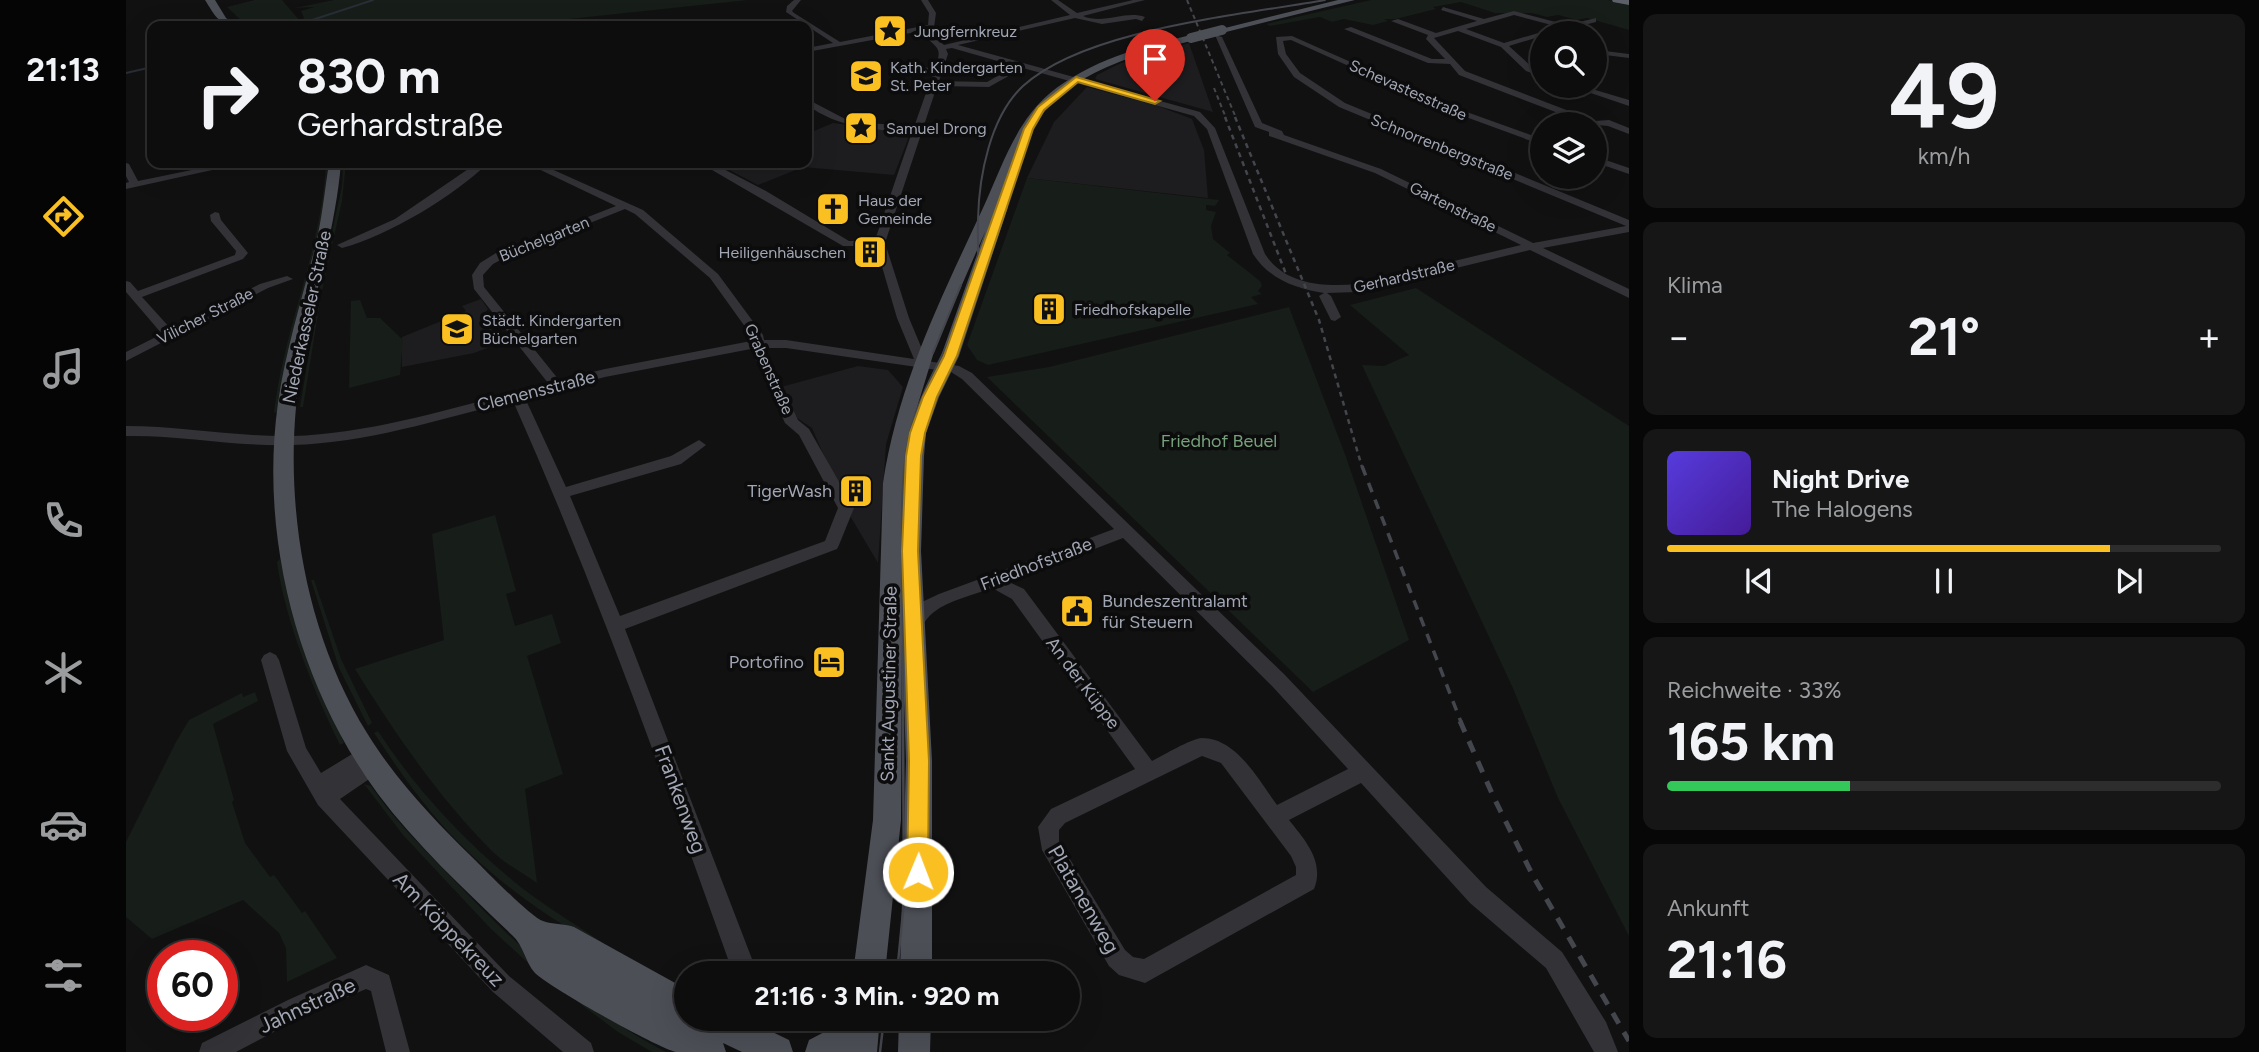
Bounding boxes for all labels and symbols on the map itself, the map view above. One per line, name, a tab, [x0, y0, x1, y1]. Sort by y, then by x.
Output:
place icon: Jungfernkreuz	[871, 12, 909, 50]
place label: Jungfernkreuz	[914, 22, 1017, 41]
pin	[1125, 29, 1185, 101]
street label: Schevastesstraße	[1346, 56, 1470, 125]
school or university icon: Kath. Kindergarten St. Peter	[847, 57, 885, 95]
place label: Kath. Kindergarten St. Peter	[890, 58, 1023, 95]
place icon: Samuel Drong	[842, 109, 880, 147]
street label: Schnorrenbergstraße	[1368, 110, 1516, 184]
place label: Samuel Drong	[886, 119, 987, 138]
street label: Gartenstraße	[1406, 178, 1500, 236]
church icon: Haus der Gemeinde	[814, 190, 852, 228]
place label: Haus der Gemeinde	[858, 191, 932, 228]
street label: Büchelgarten	[496, 212, 592, 266]
street label: Niederkasseler Straße	[278, 228, 336, 405]
building icon: Heiligenhäuschen	[851, 233, 889, 271]
place label: Heiligenhäuschen	[719, 243, 846, 262]
street label: Gerhardstraße	[1352, 255, 1457, 297]
street label: Vilicher Straße	[154, 284, 256, 348]
building icon: Friedhofskapelle	[1030, 290, 1068, 328]
place label: Friedhofskapelle	[1074, 300, 1191, 319]
school or university icon: Städt. Kindergarten Büchelgarten	[438, 310, 476, 348]
place label: Städt. Kindergarten Büchelgarten	[482, 311, 621, 348]
street label: Grabenstraße	[740, 321, 798, 418]
street label: Clemensstraße	[475, 366, 597, 416]
park label: Friedhof Beuel	[1161, 430, 1277, 452]
building icon: TigerWash	[837, 472, 875, 510]
place label: TigerWash	[747, 480, 832, 502]
street label: Friedhofstraße	[977, 533, 1095, 595]
street label: Sankt Augustiner Straße	[876, 586, 902, 782]
place label: Bundeszentralamt für Steuern	[1102, 590, 1248, 633]
public building icon: Bundeszentralamt für Steuern	[1058, 592, 1096, 630]
street label: An der Küppe	[1041, 633, 1125, 734]
hotel icon: Portofino	[810, 643, 848, 681]
place label: Portofino	[729, 651, 804, 673]
street label: Frankenweg	[650, 741, 712, 857]
position arrow	[881, 835, 955, 909]
street label: Platanenweg	[1043, 840, 1125, 958]
street label: Am Köppekreuz	[388, 867, 510, 991]
speed limit sign: 60	[147, 940, 238, 1031]
street label: Jahnstraße	[255, 972, 359, 1038]

